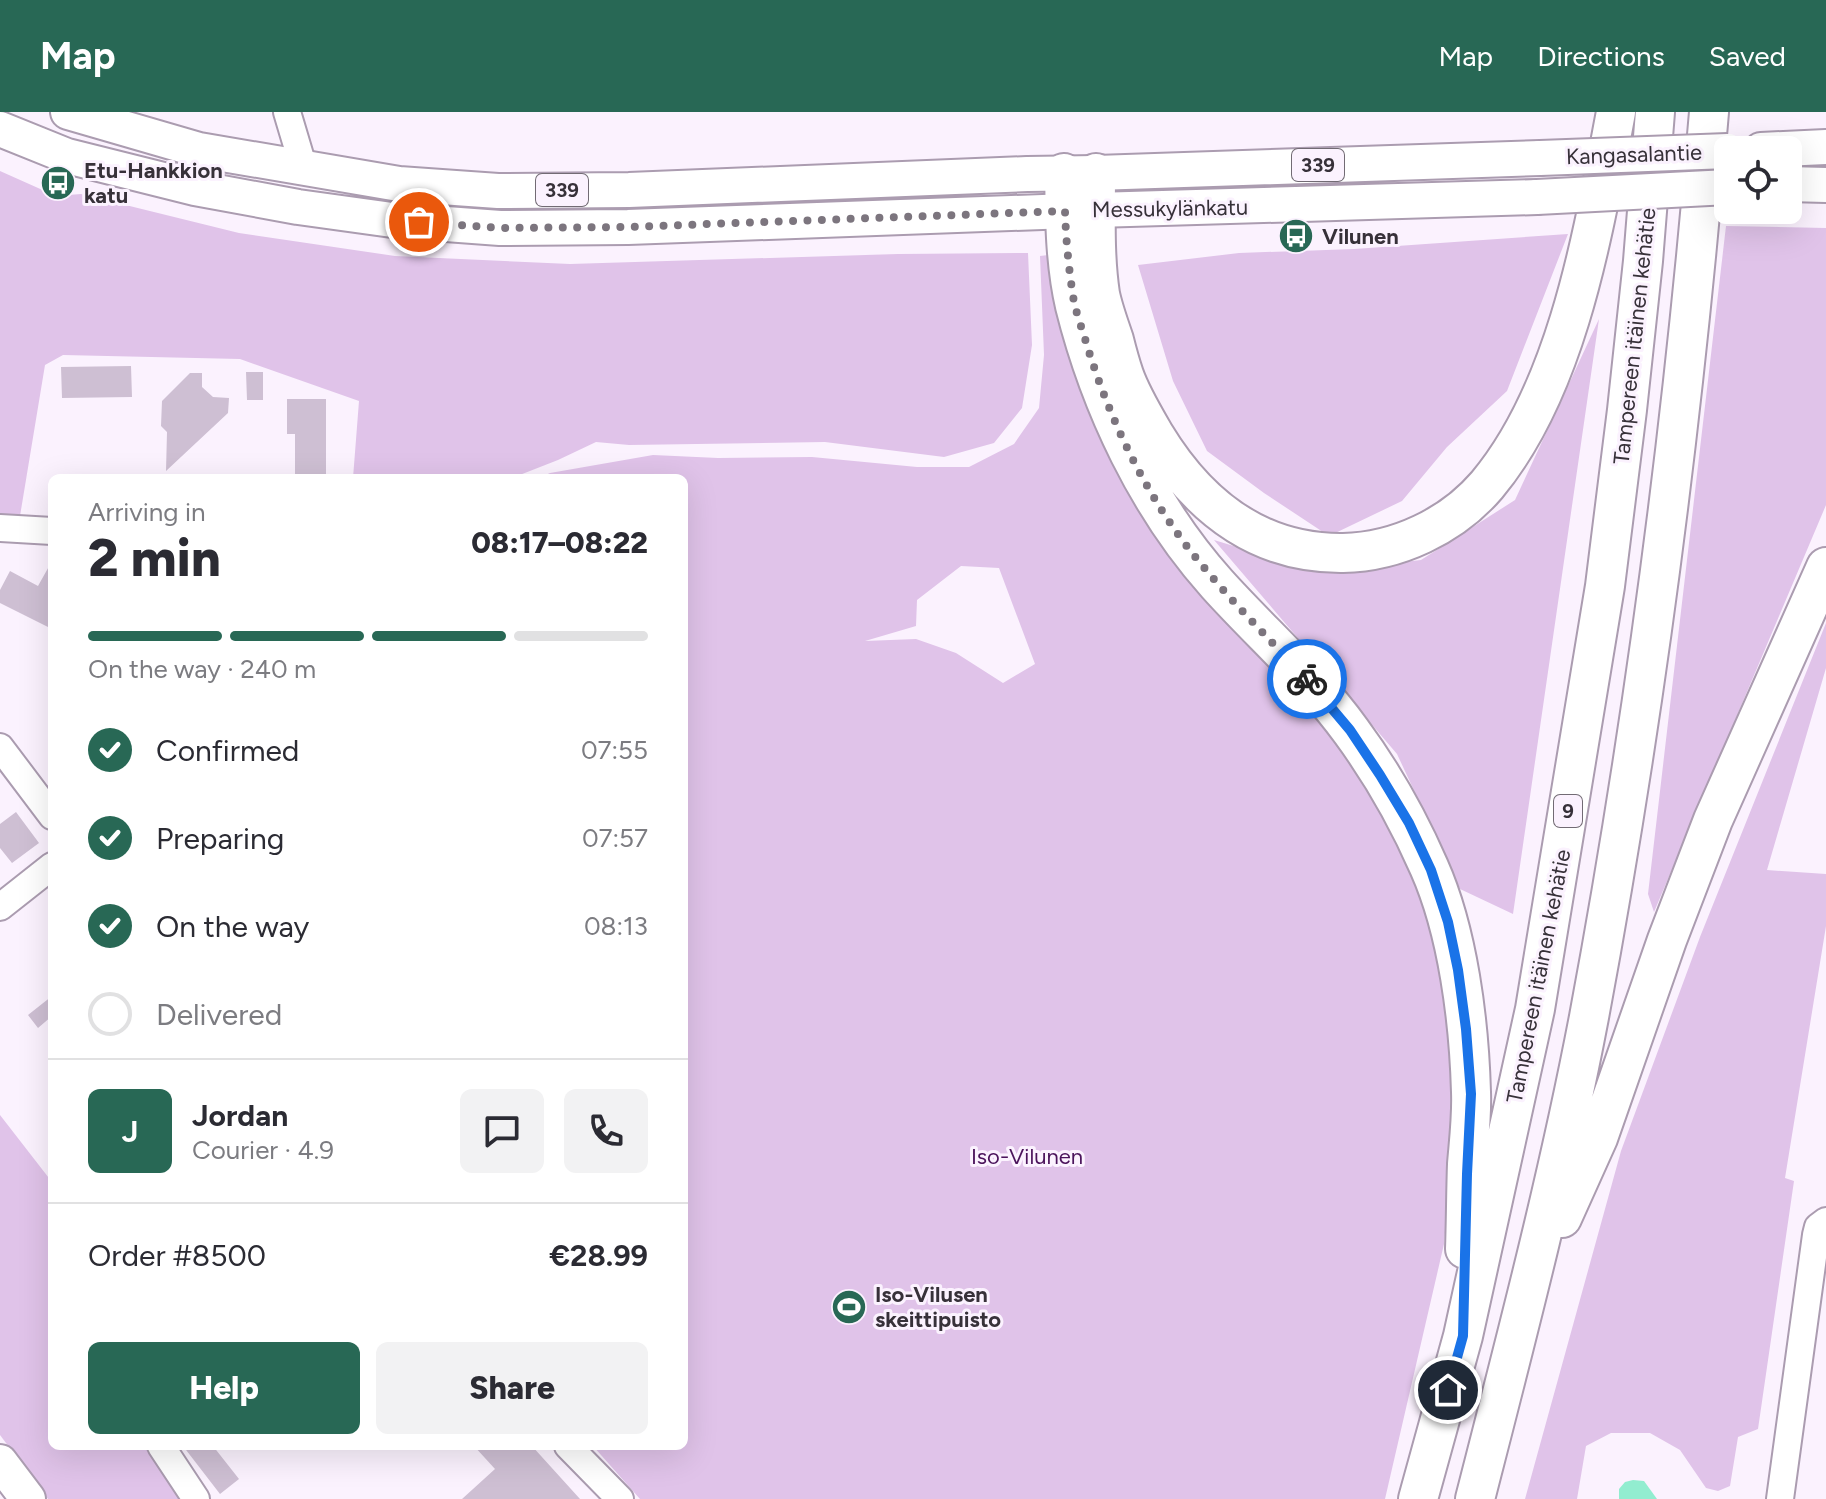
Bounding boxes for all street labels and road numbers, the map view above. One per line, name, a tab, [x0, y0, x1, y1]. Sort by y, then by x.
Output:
street label: Kangasalantie	[1566, 139, 1703, 170]
road number: 339	[1292, 149, 1344, 181]
road number: 339	[536, 174, 588, 206]
street label: Messukylänkatu	[1092, 194, 1248, 223]
street label: Tampereen itäinen kehätie	[1608, 206, 1661, 466]
road number: 9	[1554, 795, 1582, 827]
street label: Tampereen itäinen kehätie	[1501, 847, 1576, 1105]

